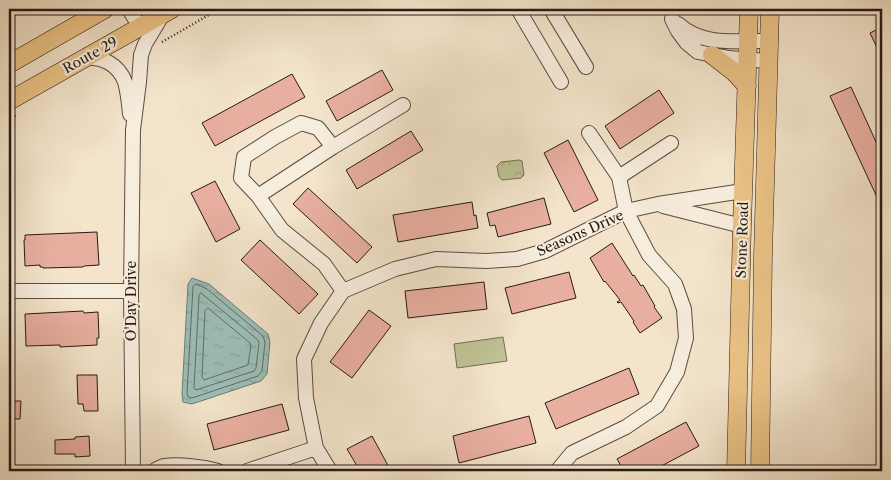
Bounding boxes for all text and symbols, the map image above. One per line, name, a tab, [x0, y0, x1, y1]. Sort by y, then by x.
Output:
street label: Route 29	[59, 33, 121, 77]
street label: Stone Road	[732, 201, 752, 279]
street label: Seasons Drive	[534, 206, 626, 260]
street label: O'Day Drive	[122, 261, 140, 341]

